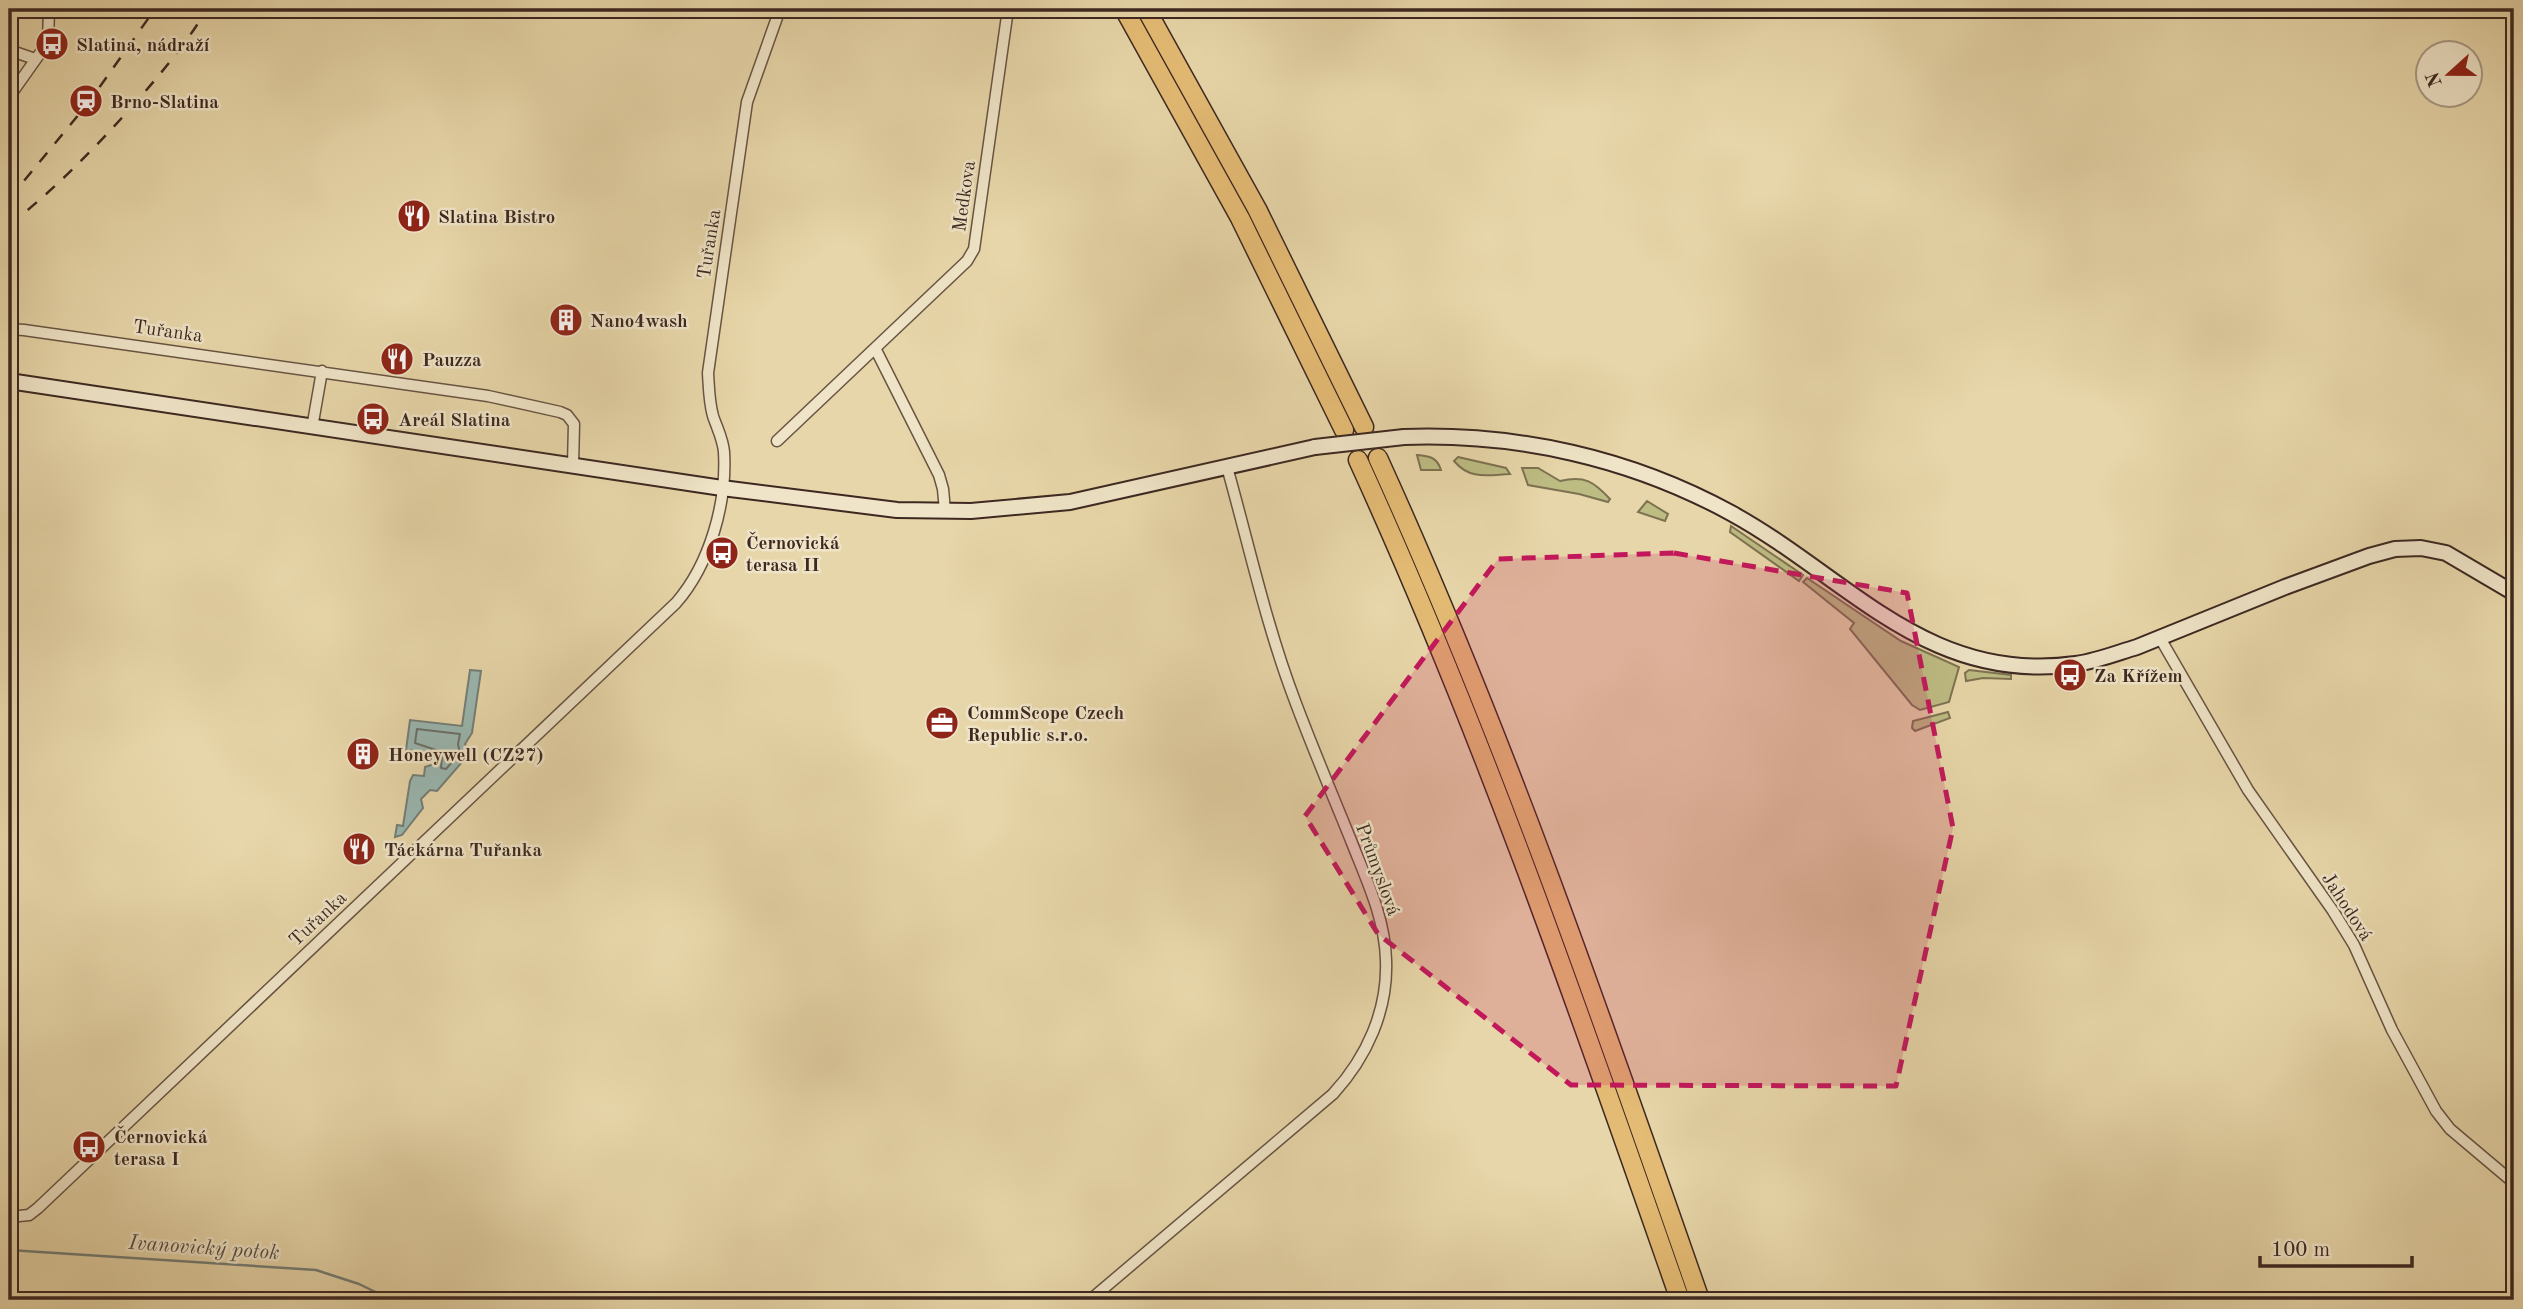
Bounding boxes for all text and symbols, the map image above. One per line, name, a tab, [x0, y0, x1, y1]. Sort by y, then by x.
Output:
bus stop icon: Slatina, nádraží	[33, 25, 71, 63]
place label: Slatina, nádraží	[76, 37, 210, 56]
north arrow	[2414, 38, 2484, 108]
text: N	[2424, 69, 2447, 89]
station icon: Brno-Slatina	[67, 82, 105, 120]
place label: Brno-Slatina	[110, 94, 219, 113]
street label: Medkova	[951, 159, 980, 233]
restaurant icon: Slatina Bistro	[395, 197, 433, 235]
street label: Tuřanka	[696, 208, 725, 281]
place label: Slatina Bistro	[438, 209, 555, 228]
building icon: Nano4wash	[547, 301, 585, 339]
place label: Nano4wash	[590, 313, 688, 332]
street label: Tuřanka	[131, 318, 204, 347]
restaurant icon: Pauzza	[378, 340, 416, 378]
place label: Pauzza	[422, 352, 482, 371]
bus stop icon: Areál Slatina	[354, 400, 392, 438]
place label: Areál Slatina	[398, 412, 511, 431]
place label: Černovická terasa II	[746, 531, 840, 576]
bus stop icon: Černovická terasa II	[703, 534, 741, 572]
bus stop icon: Za Křížem	[2051, 656, 2089, 694]
place label: Za Křížem	[2094, 668, 2183, 687]
office icon: CommScope Czech Republic s.r.o.	[923, 704, 961, 742]
place label: CommScope Czech Republic s.r.o.	[967, 705, 1125, 746]
building icon: Honeywell (CZ27)	[344, 735, 382, 773]
place label: Honeywell (CZ27)	[388, 747, 543, 766]
street label: Průmyslová	[1351, 821, 1402, 919]
restaurant icon: Táckárna Tuřanka	[340, 830, 378, 868]
place label: Táckárna Tuřanka	[384, 842, 542, 861]
street label: Jahodová	[2317, 870, 2375, 945]
street label: Tuřanka	[286, 888, 351, 951]
place label: Černovická terasa I	[114, 1125, 208, 1170]
bus stop icon: Černovická terasa I	[70, 1128, 108, 1166]
scale bar	[2260, 1225, 2413, 1269]
water label: Ivanovický potok	[127, 1233, 280, 1264]
text: 100 m	[2271, 1240, 2330, 1261]

